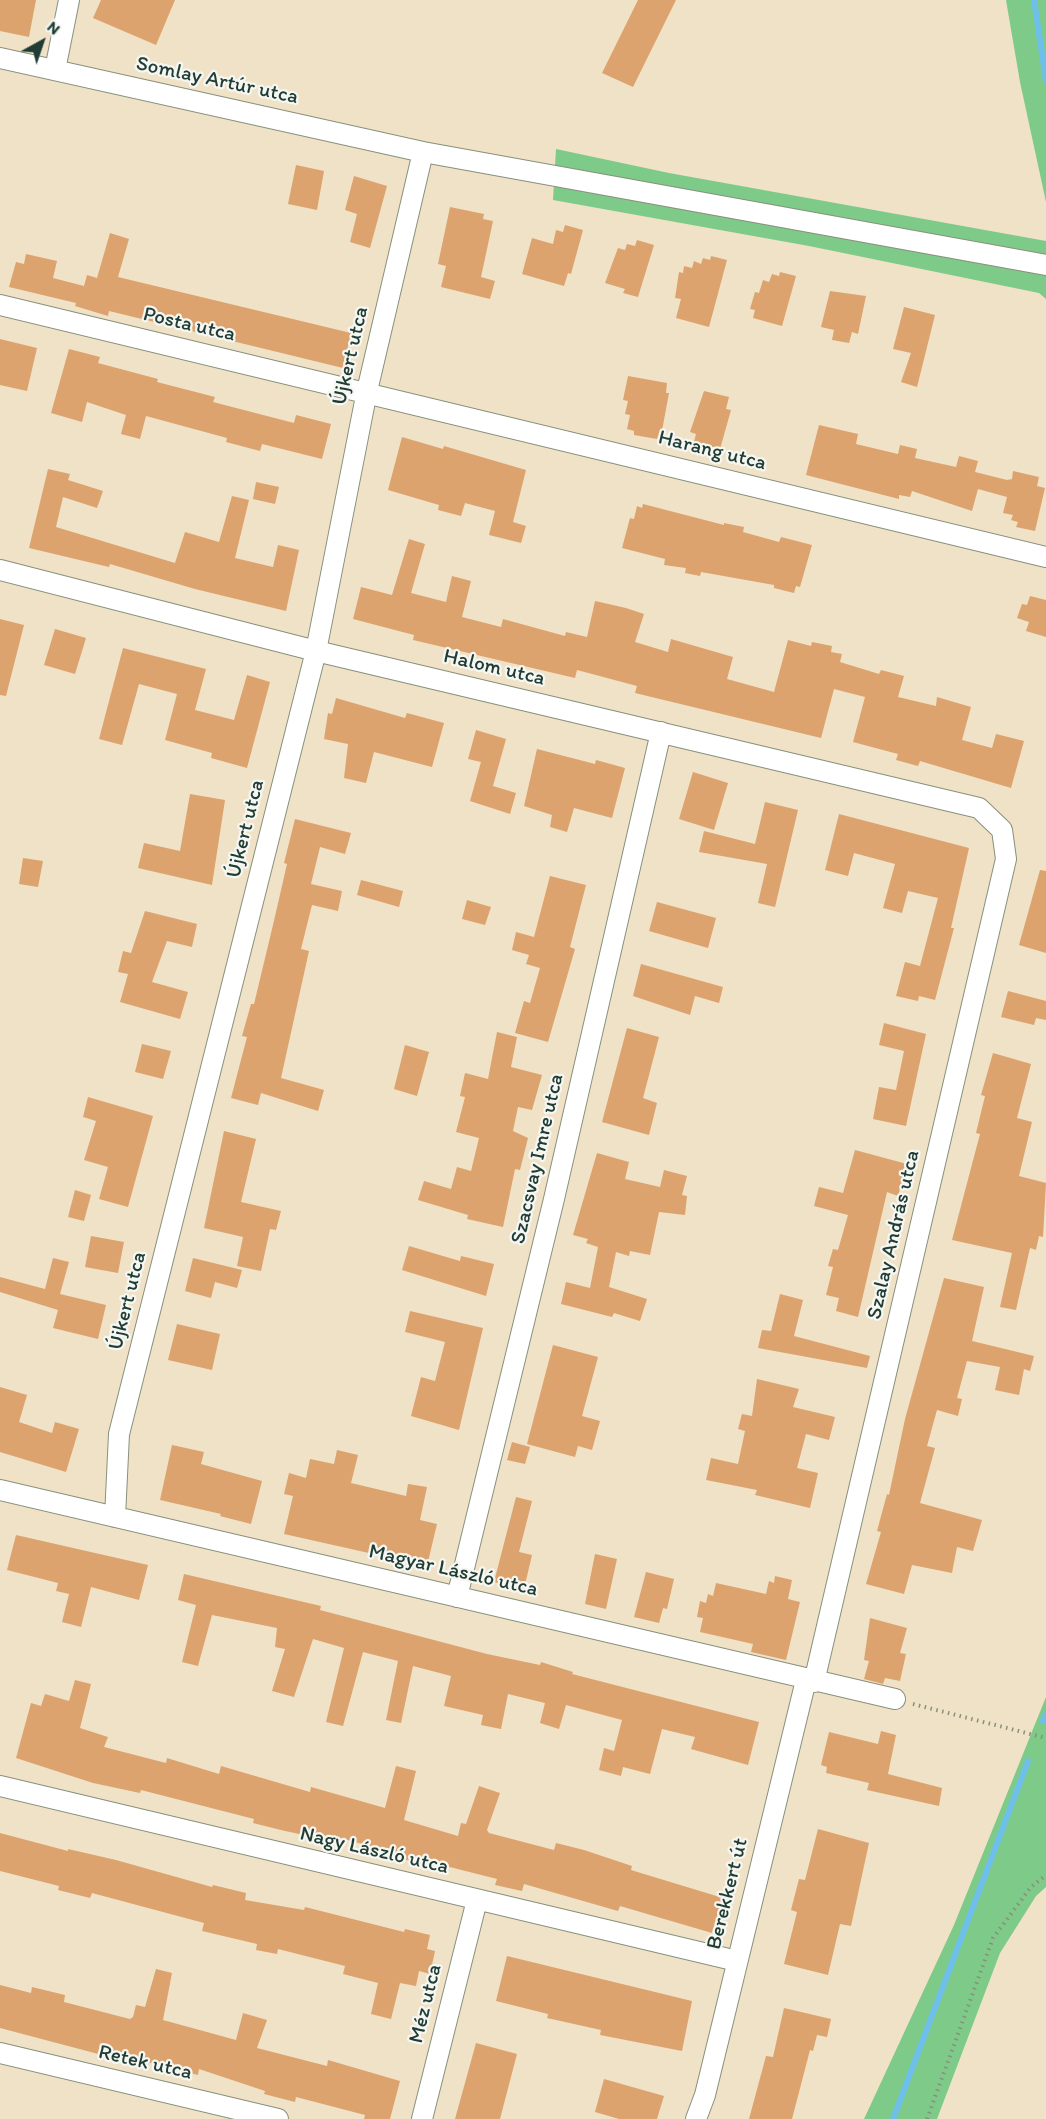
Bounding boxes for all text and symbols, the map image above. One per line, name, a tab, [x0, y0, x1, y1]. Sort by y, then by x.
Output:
north arrow	[12, 12, 72, 72]
text: N	[44, 17, 64, 39]
street label: Somlay Artúr utca	[134, 52, 300, 110]
street label: Posta utca	[140, 302, 238, 348]
street label: Újkert utca	[327, 304, 375, 408]
street label: Harang utca	[655, 425, 769, 477]
street label: Halom utca	[441, 644, 547, 692]
street label: Újkert utca	[222, 777, 270, 881]
street label: Szacsvay Imre utca	[506, 1072, 570, 1246]
street label: Szalay András utca	[862, 1148, 926, 1322]
street label: Újkert utca	[104, 1249, 152, 1353]
street label: Magyar László utca	[366, 1539, 540, 1603]
street label: Nagy László utca	[297, 1822, 451, 1880]
street label: Berekkert út	[702, 1836, 754, 1952]
street label: Méz utca	[404, 1962, 448, 2046]
street label: Retek utca	[96, 2040, 194, 2086]

